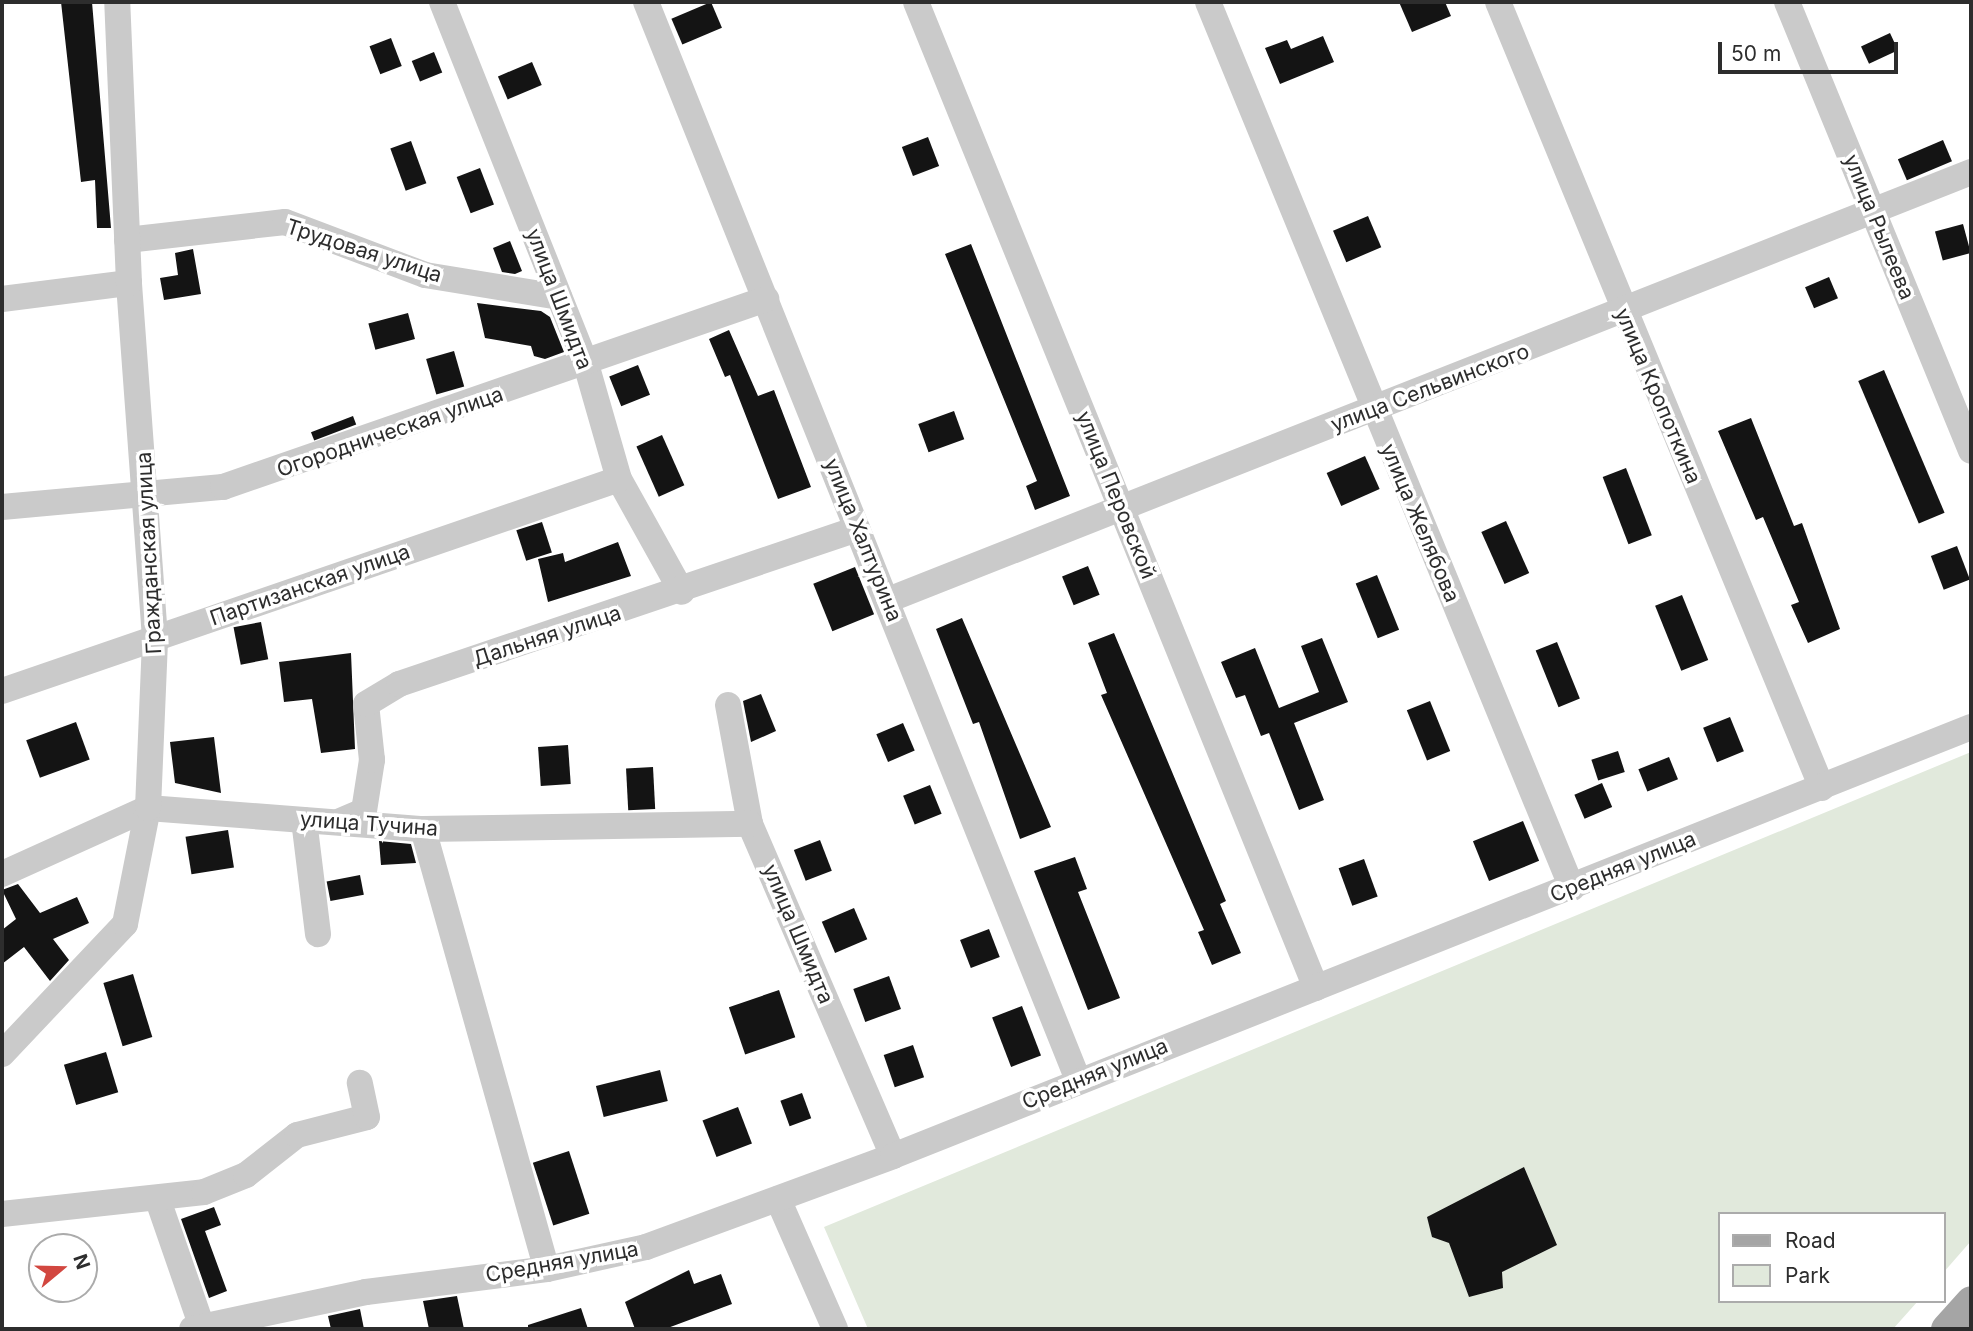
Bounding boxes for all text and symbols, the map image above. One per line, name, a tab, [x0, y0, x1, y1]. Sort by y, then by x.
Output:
scale bar	[1721, 28, 1901, 72]
text: 50 m	[1731, 41, 1781, 66]
street label: улица Рылеева	[1838, 151, 1920, 303]
street label: Трудовая улица	[283, 214, 445, 288]
street label: улица Шмидта	[521, 225, 597, 373]
street label: улица Кропоткина	[1610, 304, 1706, 488]
street label: улица Сельвинского	[1327, 339, 1533, 437]
street label: Огородническая улица	[274, 381, 506, 483]
street label: улица Перовской	[1071, 407, 1161, 583]
street label: улица Желябова	[1375, 440, 1465, 606]
street label: Гражданская улица	[131, 451, 167, 655]
street label: улица Халтурина	[819, 455, 907, 625]
street label: Партизанская улица	[207, 539, 413, 631]
street label: Дальняя улица	[470, 600, 624, 672]
street label: улица Тучина	[299, 807, 439, 841]
street label: Средняя улица	[1546, 826, 1700, 908]
street label: улица Шмидта	[757, 860, 839, 1008]
street label: Средняя улица	[1018, 1033, 1172, 1115]
legend	[1717, 1212, 1945, 1303]
text: Road	[1785, 1228, 1836, 1253]
north arrow	[28, 1233, 98, 1303]
street label: Средняя улица	[484, 1236, 640, 1288]
text: N	[68, 1251, 95, 1272]
text: Park	[1785, 1263, 1830, 1288]

